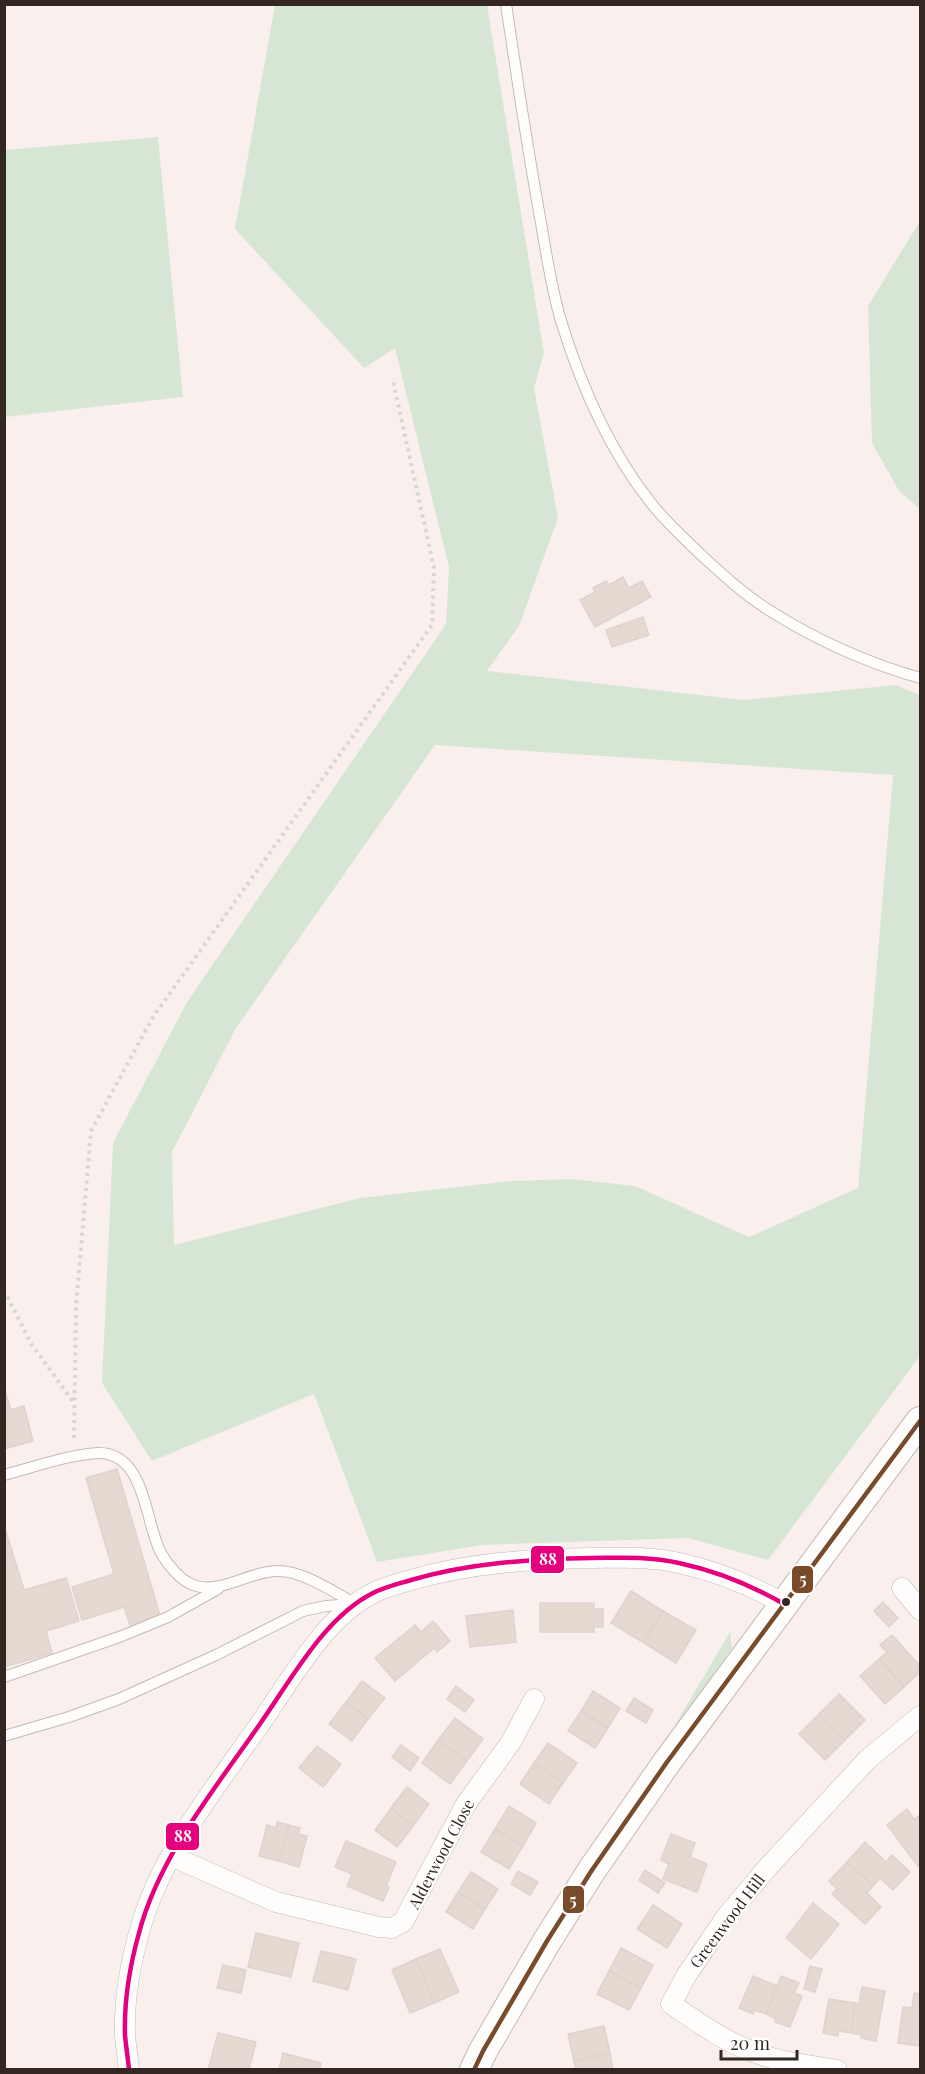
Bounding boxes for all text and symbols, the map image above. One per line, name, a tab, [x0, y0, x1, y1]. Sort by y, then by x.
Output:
line badge: 88	[530, 1545, 565, 1574]
text: 88	[539, 1548, 557, 1569]
line badge: 5	[791, 1565, 814, 1594]
text: 5	[799, 1568, 807, 1589]
unlabelled marker	[780, 1596, 792, 1608]
street label: Alderwood Close	[402, 1795, 478, 1913]
line badge: 88	[165, 1822, 200, 1851]
text: 88	[174, 1825, 192, 1846]
street label: Greenwood Hill	[684, 1869, 769, 1972]
line badge: 5	[562, 1885, 585, 1914]
text: 5	[569, 1889, 577, 1910]
scale bar	[721, 2023, 798, 2061]
text: 20 m	[730, 2031, 770, 2055]

